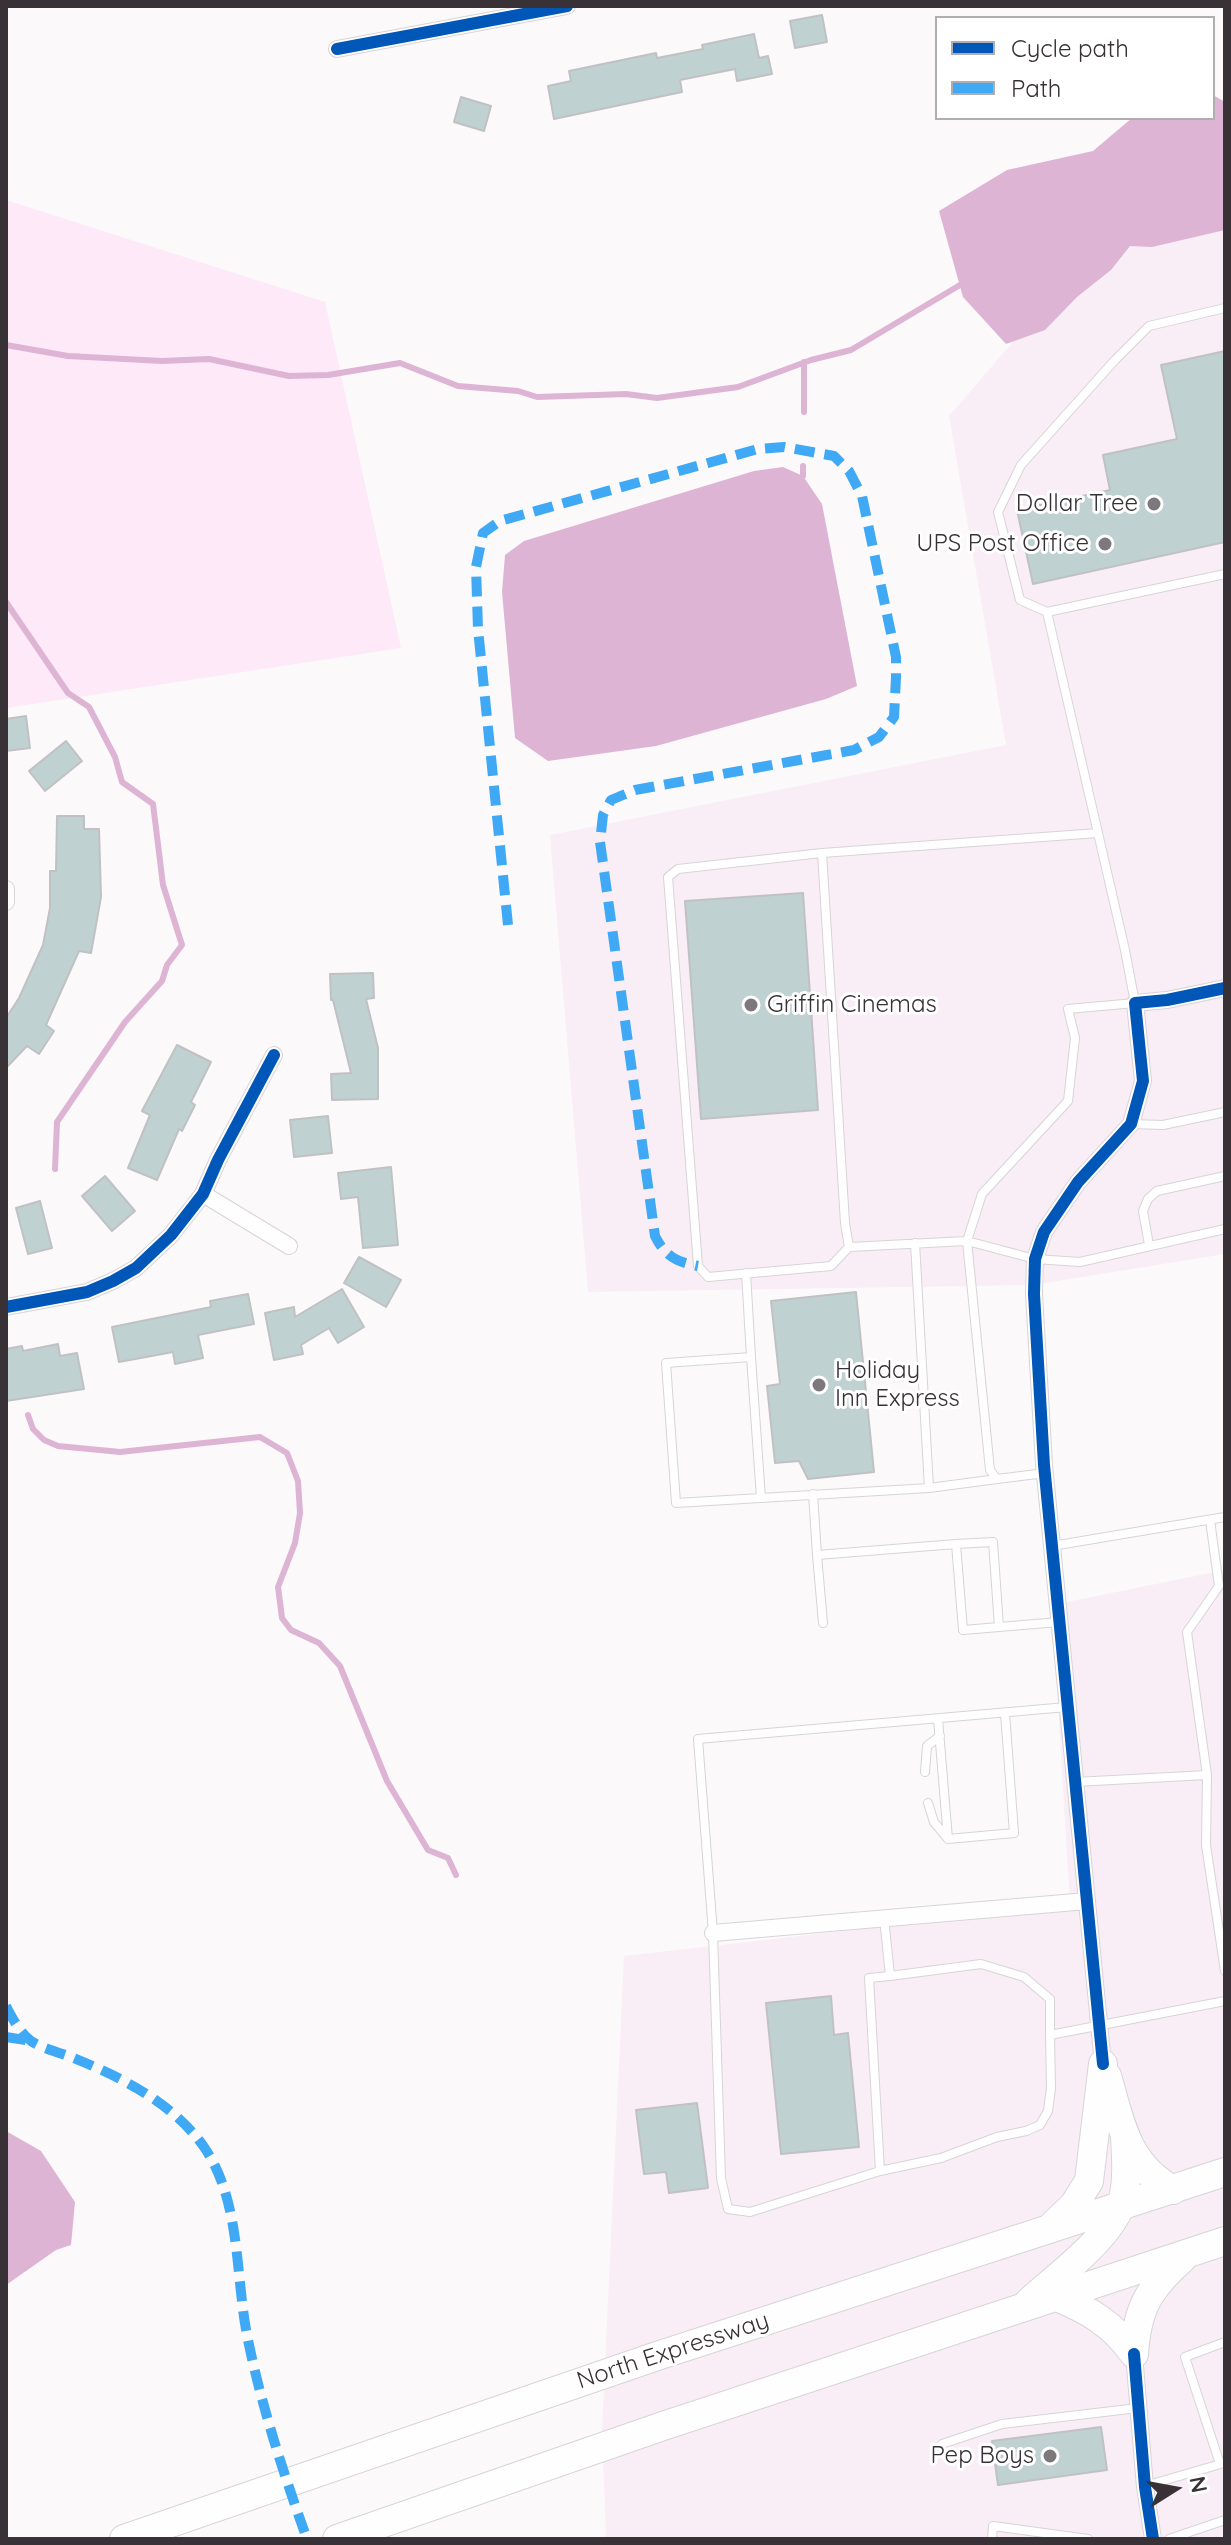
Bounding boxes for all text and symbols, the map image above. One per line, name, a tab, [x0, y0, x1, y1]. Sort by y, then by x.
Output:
legend	[935, 16, 1215, 120]
text: Cycle path	[1011, 33, 1129, 63]
text: Path	[1011, 73, 1062, 103]
place label: Dollar Tree	[1016, 490, 1138, 518]
marker: Dollar Tree	[1145, 495, 1163, 513]
place label: UPS Post Office	[916, 530, 1089, 558]
marker: UPS Post Office	[1096, 535, 1114, 553]
place label: Griffin Cinemas	[767, 991, 937, 1019]
marker: Griffin Cinemas	[742, 996, 760, 1014]
place label: Holiday Inn Express	[835, 1357, 960, 1413]
marker: Holiday Inn Express	[810, 1376, 828, 1394]
street label: North Expressway	[573, 2306, 773, 2396]
place label: Pep Boys	[931, 2442, 1034, 2470]
marker: Pep Boys	[1041, 2447, 1059, 2465]
north arrow	[1135, 2449, 1215, 2529]
text: N	[1183, 2474, 1214, 2495]

